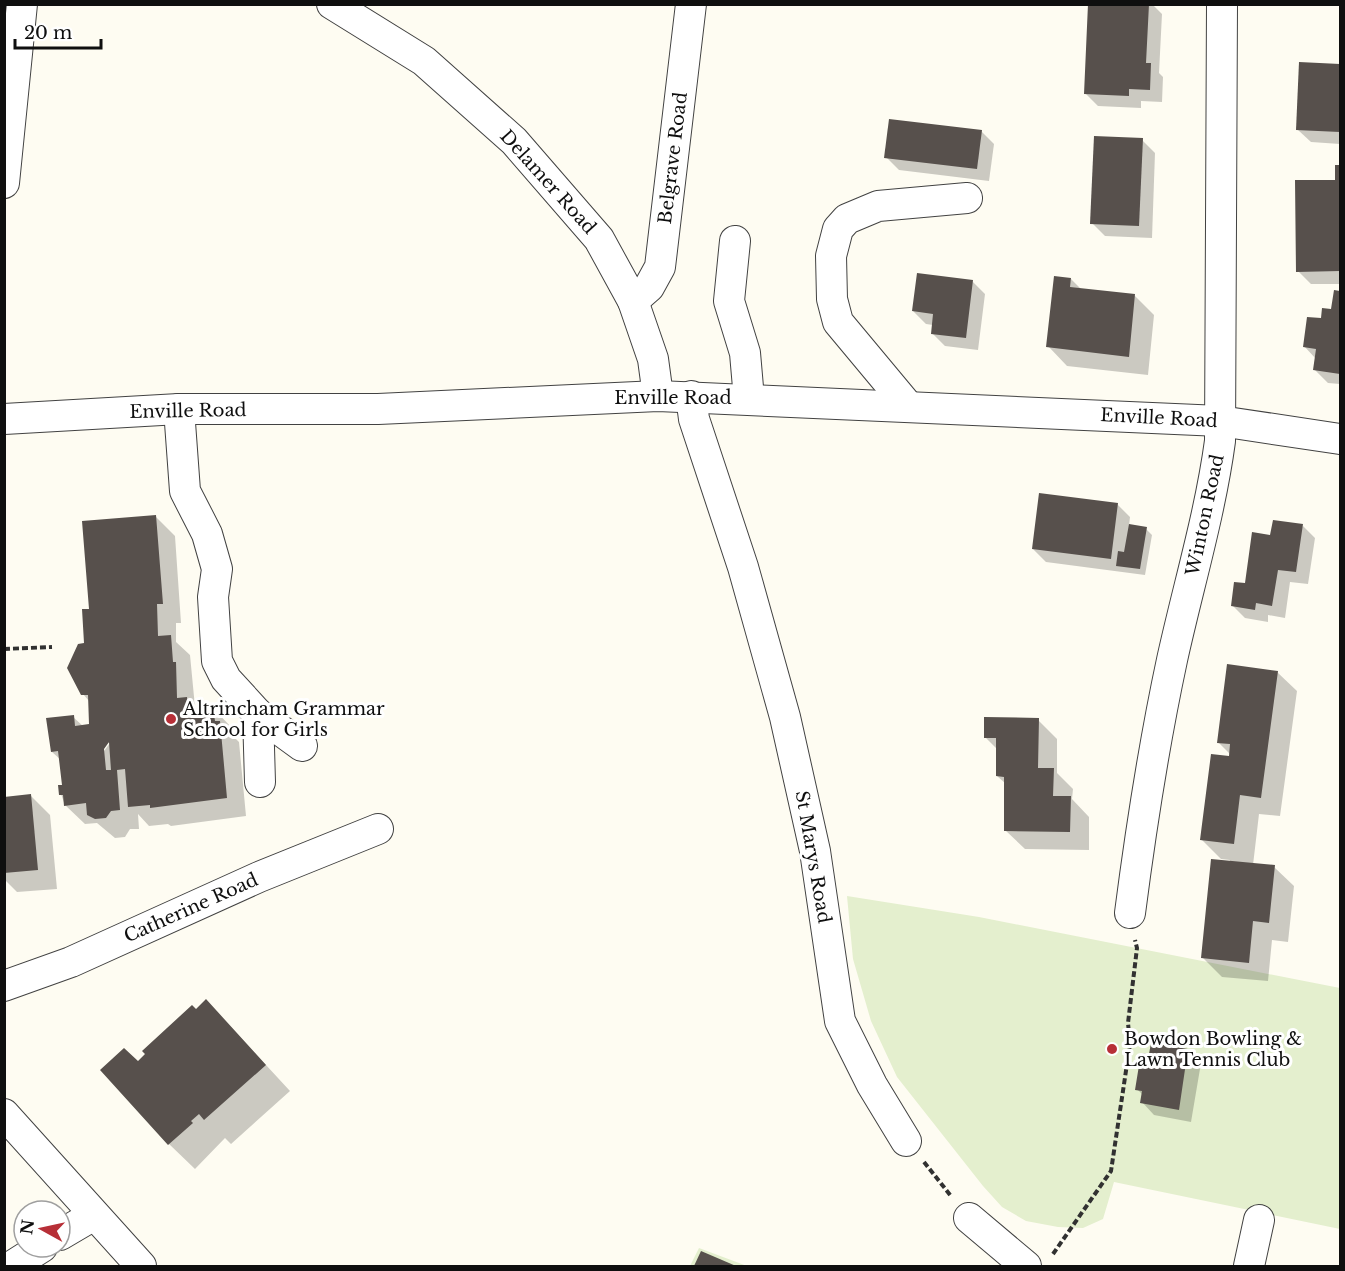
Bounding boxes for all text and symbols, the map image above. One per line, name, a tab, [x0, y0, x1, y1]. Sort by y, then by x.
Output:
scale bar	[15, 12, 100, 50]
text: 20 m	[24, 22, 72, 44]
street label: Belgrave Road	[654, 91, 692, 225]
street label: Delamer Road	[495, 125, 601, 239]
street label: Enville Road	[614, 387, 732, 409]
street label: Enville Road	[129, 399, 247, 423]
street label: Enville Road	[1100, 404, 1218, 432]
street label: Winton Road	[1181, 452, 1229, 579]
place label: Altrincham Grammar School for Girls	[182, 698, 385, 741]
marker: Altrincham Grammar School for Girls	[164, 712, 178, 726]
street label: St Marys Road	[791, 789, 835, 925]
street label: Catherine Road	[121, 869, 261, 947]
place label: Bowdon Bowling & Lawn Tennis Club	[1124, 1028, 1302, 1071]
marker: Bowdon Bowling & Lawn Tennis Club	[1105, 1042, 1119, 1056]
north arrow	[12, 1199, 72, 1259]
text: N	[16, 1218, 38, 1236]

